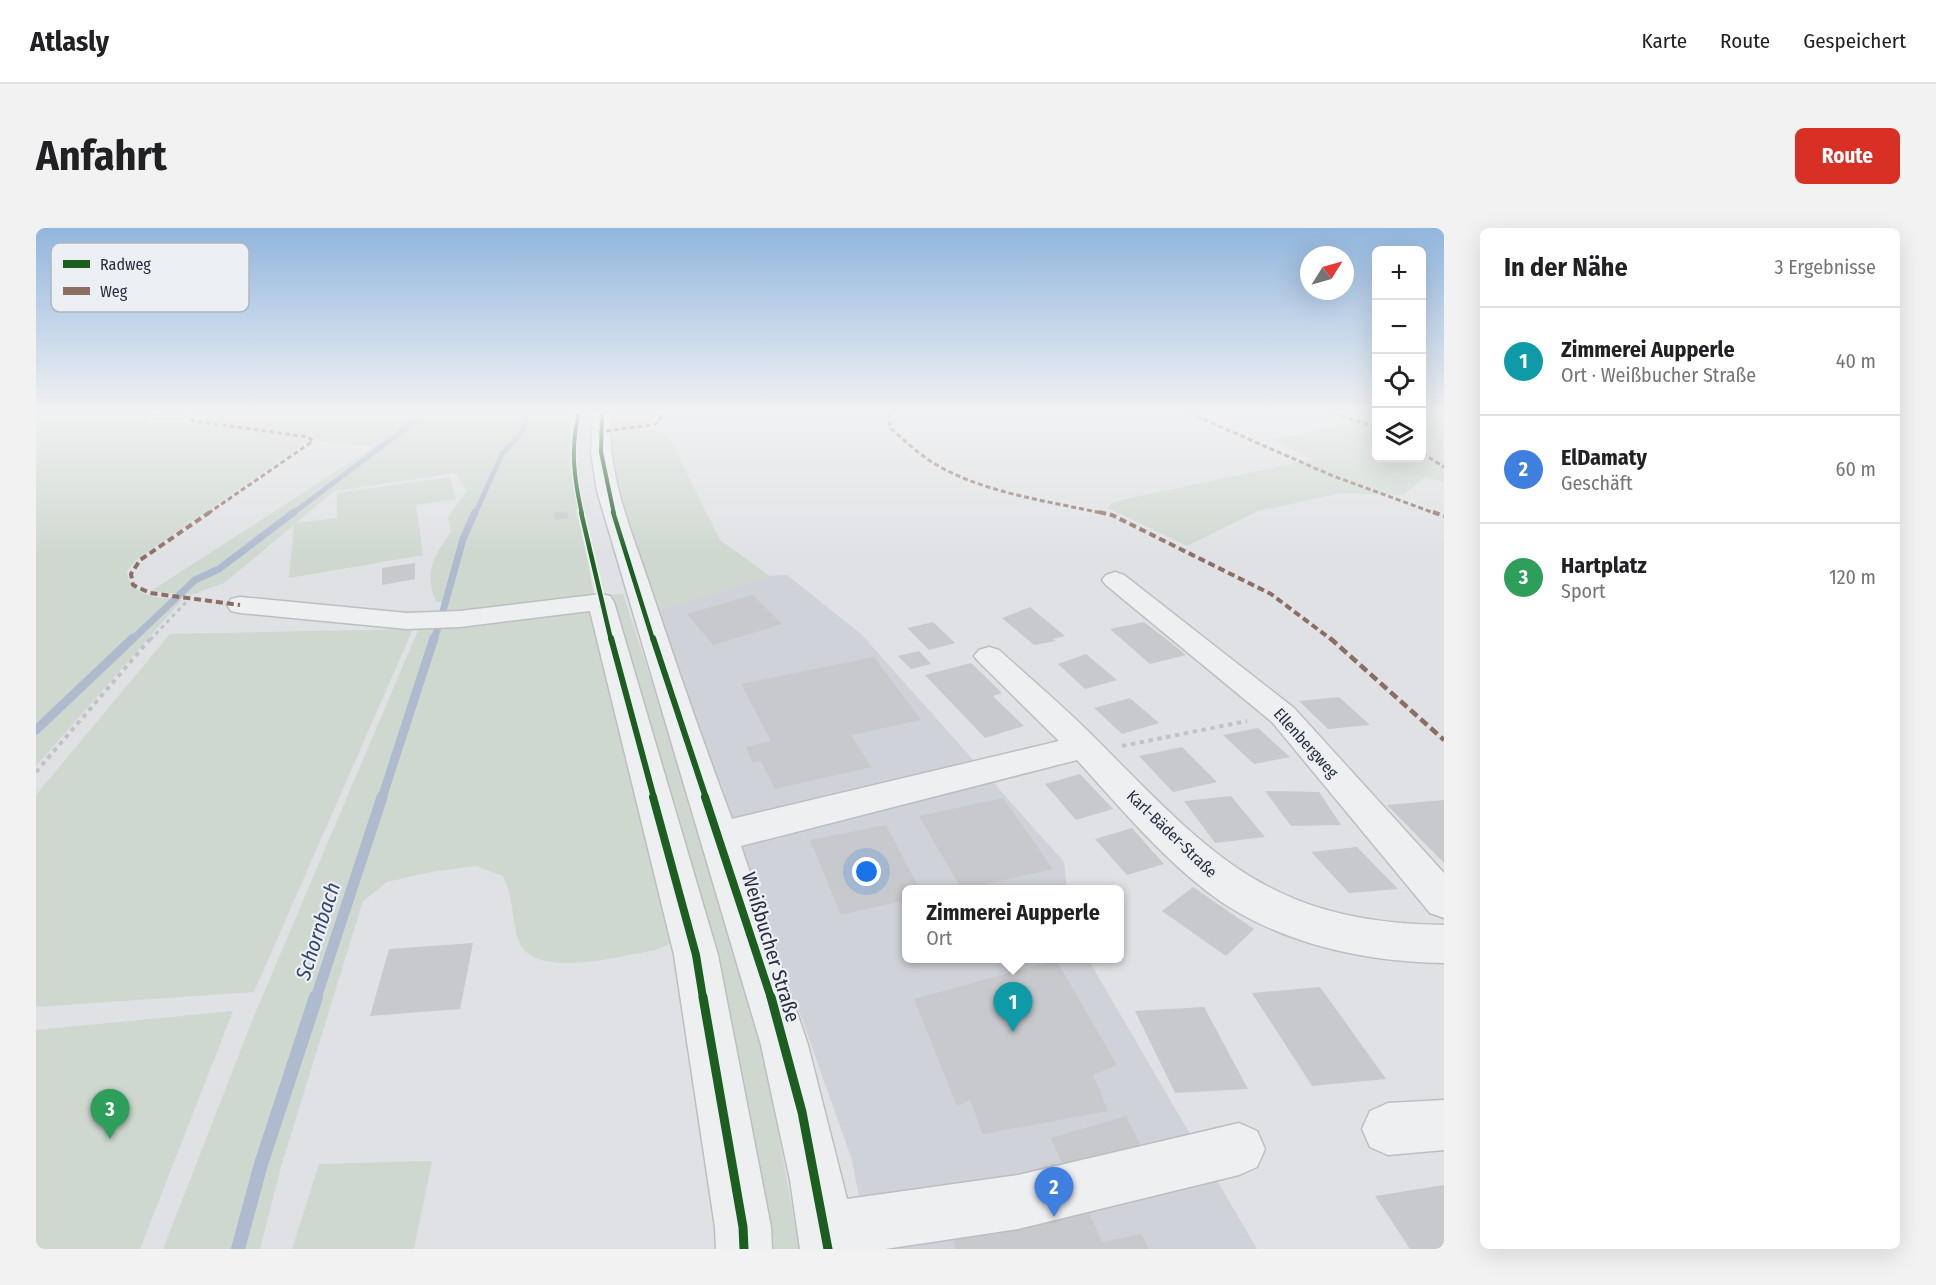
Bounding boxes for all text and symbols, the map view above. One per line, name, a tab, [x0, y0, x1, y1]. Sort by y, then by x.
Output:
text: Atlasly	[30, 25, 109, 58]
text: Karte	[1642, 28, 1687, 54]
text: Route	[1720, 28, 1770, 54]
text: Gespeichert	[1803, 28, 1906, 54]
button: Route	[1795, 128, 1900, 184]
text: Anfahrt	[36, 131, 167, 181]
legend	[51, 243, 249, 312]
north arrow	[1300, 246, 1354, 300]
map controls	[1372, 246, 1426, 462]
button: +	[1372, 246, 1426, 300]
text: In der Nähe	[1504, 252, 1628, 283]
text: Radweg	[100, 255, 151, 274]
text: 3 Ergebnisse	[1774, 255, 1876, 279]
text: Weg	[100, 282, 128, 301]
button: −	[1372, 300, 1426, 354]
text: Zimmerei Aupperle	[1561, 336, 1735, 363]
text: 1	[1519, 349, 1528, 373]
text: 40 m	[1836, 349, 1876, 373]
button: locate	[1372, 354, 1426, 408]
text: Ort · Weißbucher Straße	[1561, 363, 1756, 387]
button: layers	[1372, 408, 1426, 462]
text: ElDamaty	[1561, 444, 1647, 471]
text: 2	[1519, 457, 1528, 481]
text: 60 m	[1836, 457, 1876, 481]
text: Geschäft	[1561, 471, 1632, 495]
text: Hartplatz	[1561, 552, 1647, 579]
text: 3	[1519, 565, 1528, 589]
text: 120 m	[1829, 565, 1876, 589]
text: Sport	[1561, 579, 1606, 603]
street label: Ellenbergweg	[1270, 704, 1343, 782]
street label: Karl-Bäder-Straße	[1123, 786, 1221, 882]
your location	[852, 857, 881, 886]
street label: Weißbucher Straße	[737, 869, 805, 1025]
water label: Schornbach	[290, 879, 346, 984]
popup	[902, 885, 1124, 963]
text: Zimmerei Aupperle	[926, 899, 1100, 926]
text: Ort	[926, 926, 952, 950]
pin: 1	[994, 982, 1032, 1032]
pin: 3	[90, 1090, 130, 1139]
pin: 2	[1034, 1168, 1074, 1217]

